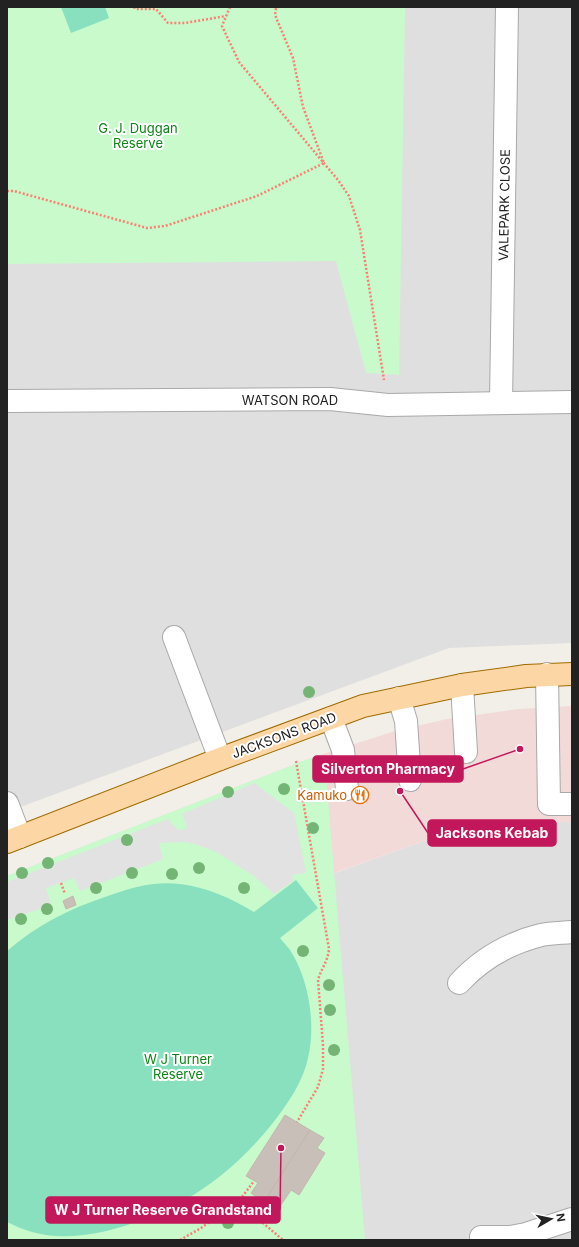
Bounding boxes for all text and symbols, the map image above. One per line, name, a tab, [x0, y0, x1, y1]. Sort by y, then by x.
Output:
park label: G. J. Duggan Reserve	[98, 120, 178, 151]
street label: VALEPARK CLOSE	[495, 149, 513, 261]
street label: WATSON ROAD	[242, 392, 338, 408]
street label: JACKSONS ROAD	[230, 709, 338, 761]
callout: Silverton Pharmacy	[313, 756, 463, 782]
text: Silverton Pharmacy	[321, 760, 456, 777]
restaurant icon: Kamuko	[350, 785, 370, 805]
place label: Kamuko	[297, 787, 347, 803]
callout: Jacksons Kebab	[428, 820, 556, 846]
text: Jacksons Kebab	[436, 824, 549, 841]
park label: W J Turner Reserve	[144, 1051, 212, 1082]
callout: W J Turner Reserve Grandstand	[46, 1197, 280, 1223]
north arrow	[531, 1199, 571, 1239]
text: W J Turner Reserve Grandstand	[54, 1201, 272, 1218]
text: N	[553, 1212, 568, 1223]

